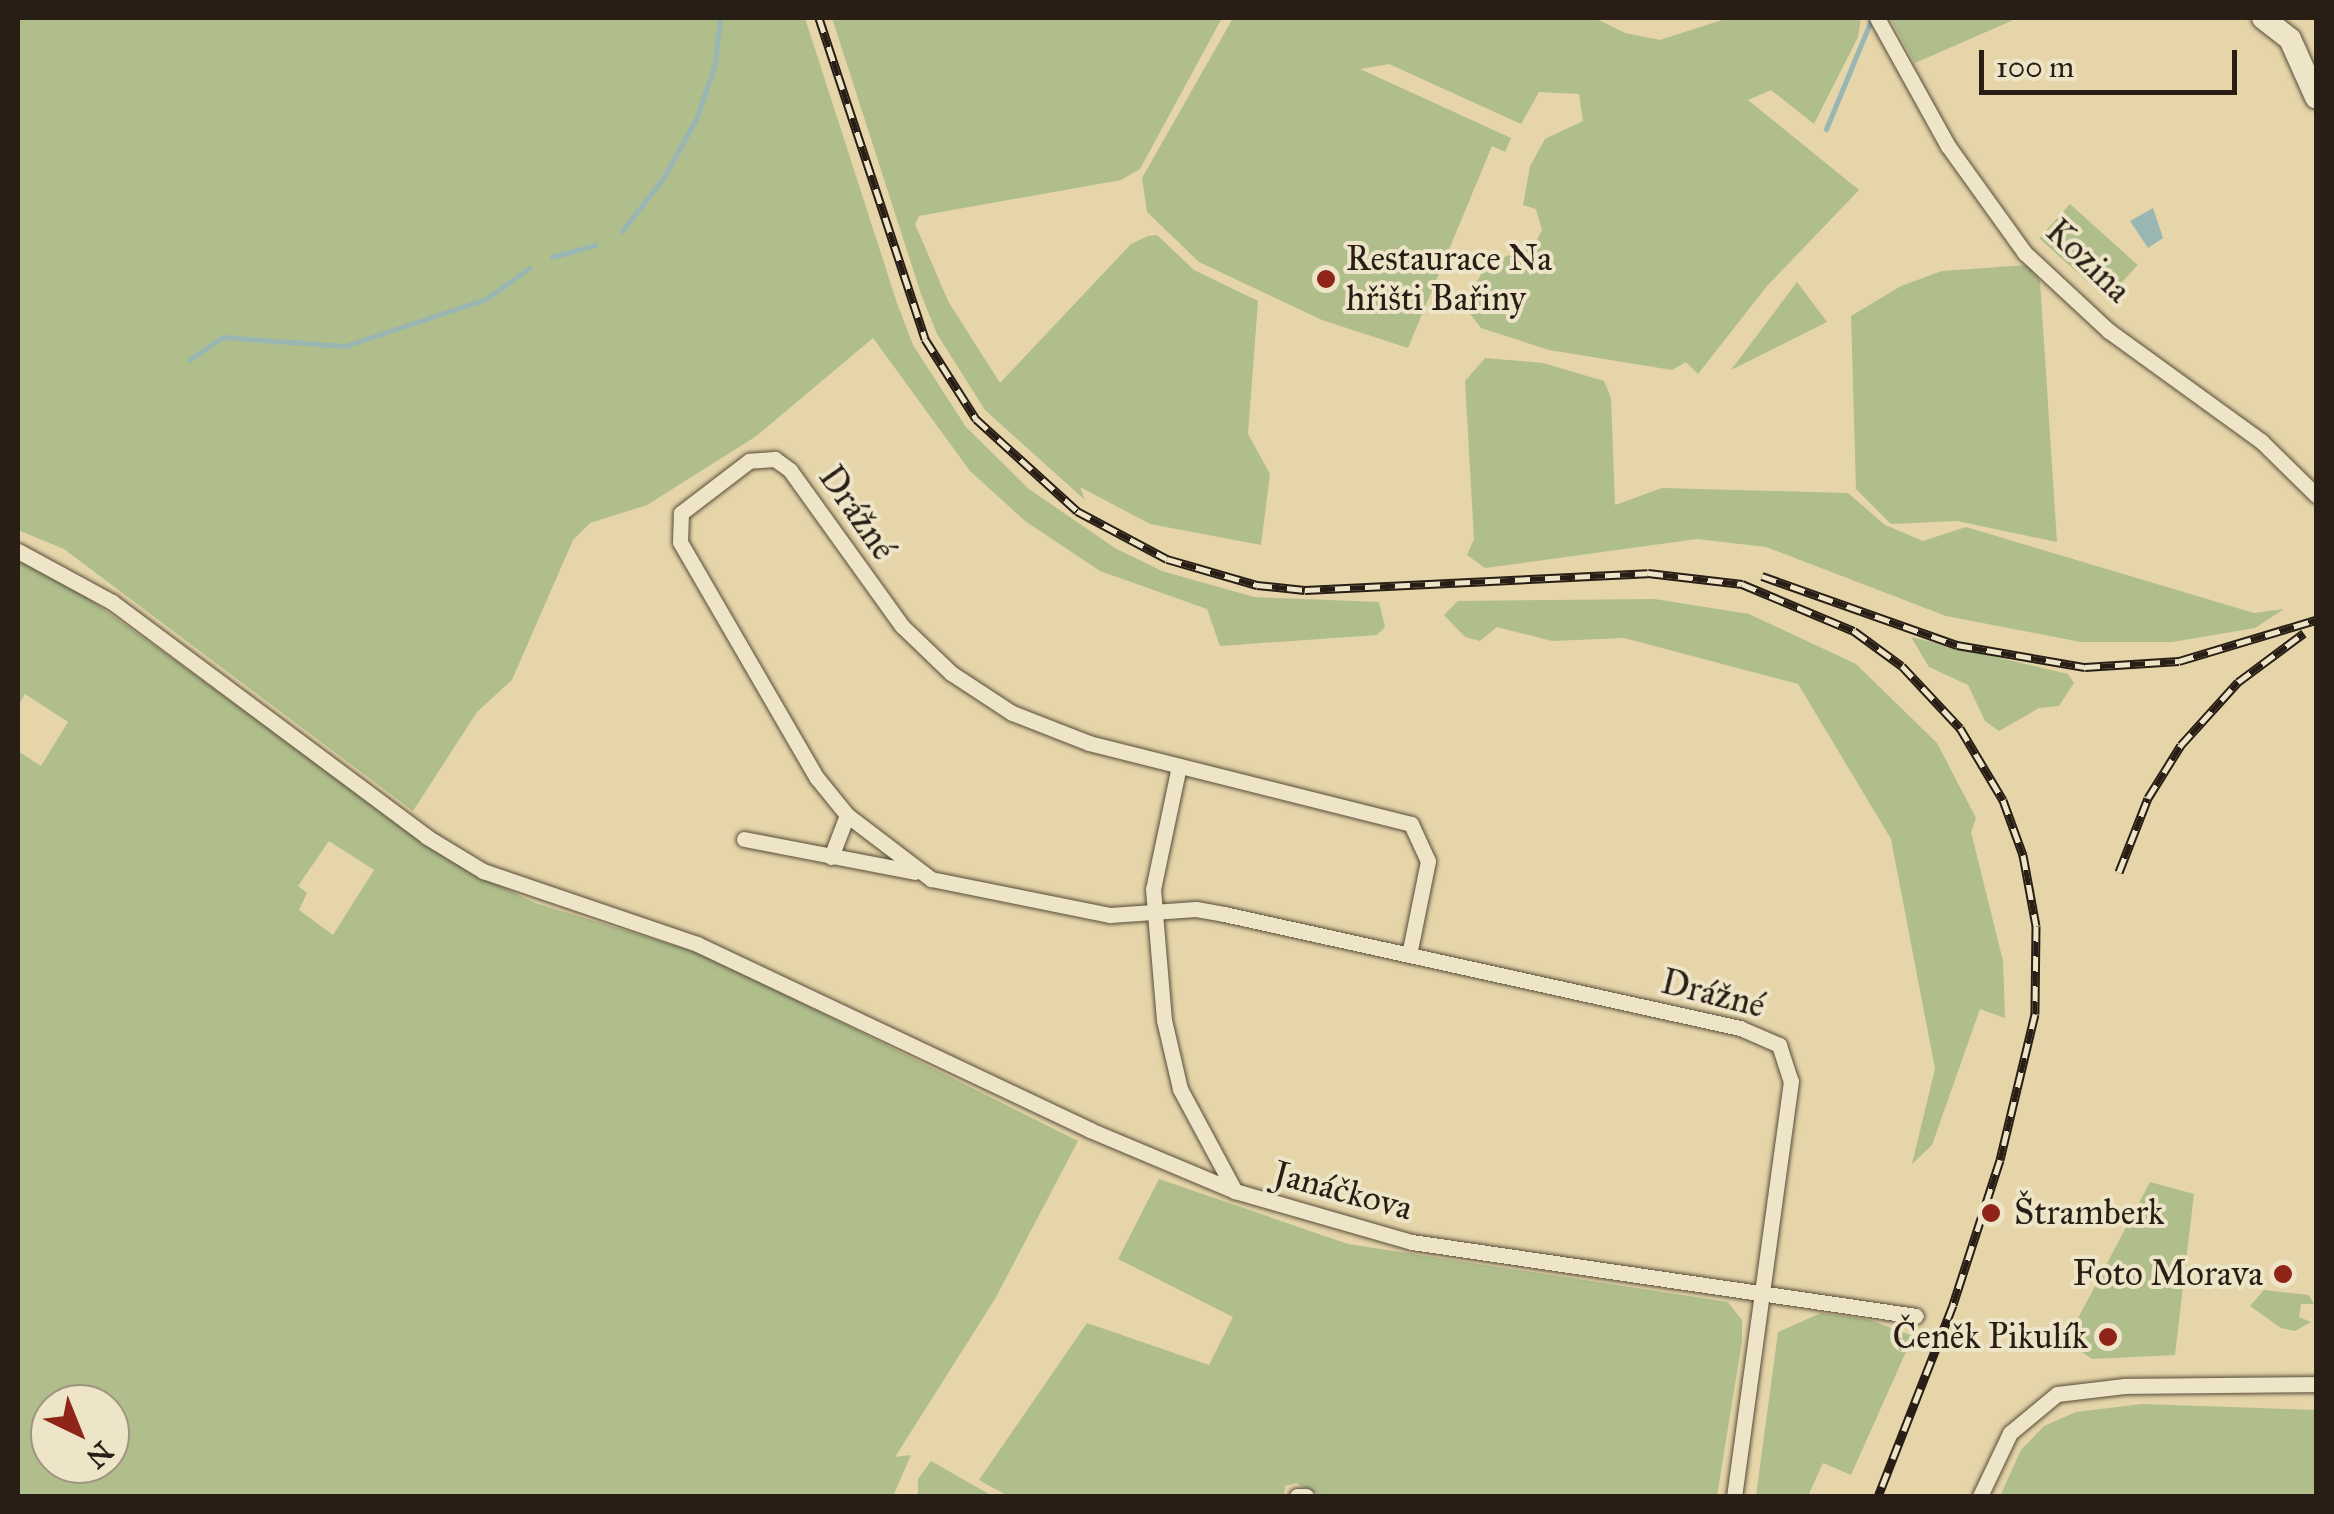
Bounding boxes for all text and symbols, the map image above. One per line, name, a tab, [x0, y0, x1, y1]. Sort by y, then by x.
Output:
scale bar	[1984, 30, 2242, 92]
text: 100 m	[1996, 49, 2074, 85]
street label: Kozina	[2037, 211, 2139, 311]
place label: Restaurace Na hřišti Bařiny	[1346, 238, 1552, 320]
marker: Restaurace Na hřišti Bařiny	[1315, 268, 1337, 290]
street label: Drážné	[810, 458, 904, 568]
street label: Drážné	[1657, 961, 1769, 1027]
street label: Janáčkova	[1269, 1152, 1417, 1230]
place label: Štramberk	[2014, 1192, 2164, 1234]
marker: Štramberk	[1978, 1200, 2004, 1226]
place label: Foto Morava	[2073, 1253, 2263, 1295]
marker: Foto Morava	[2272, 1263, 2294, 1285]
place label: Čeněk Pikulík	[1892, 1316, 2088, 1358]
marker: Čeněk Pikulík	[2097, 1326, 2119, 1348]
north arrow	[30, 1384, 130, 1484]
text: N	[79, 1434, 120, 1476]

